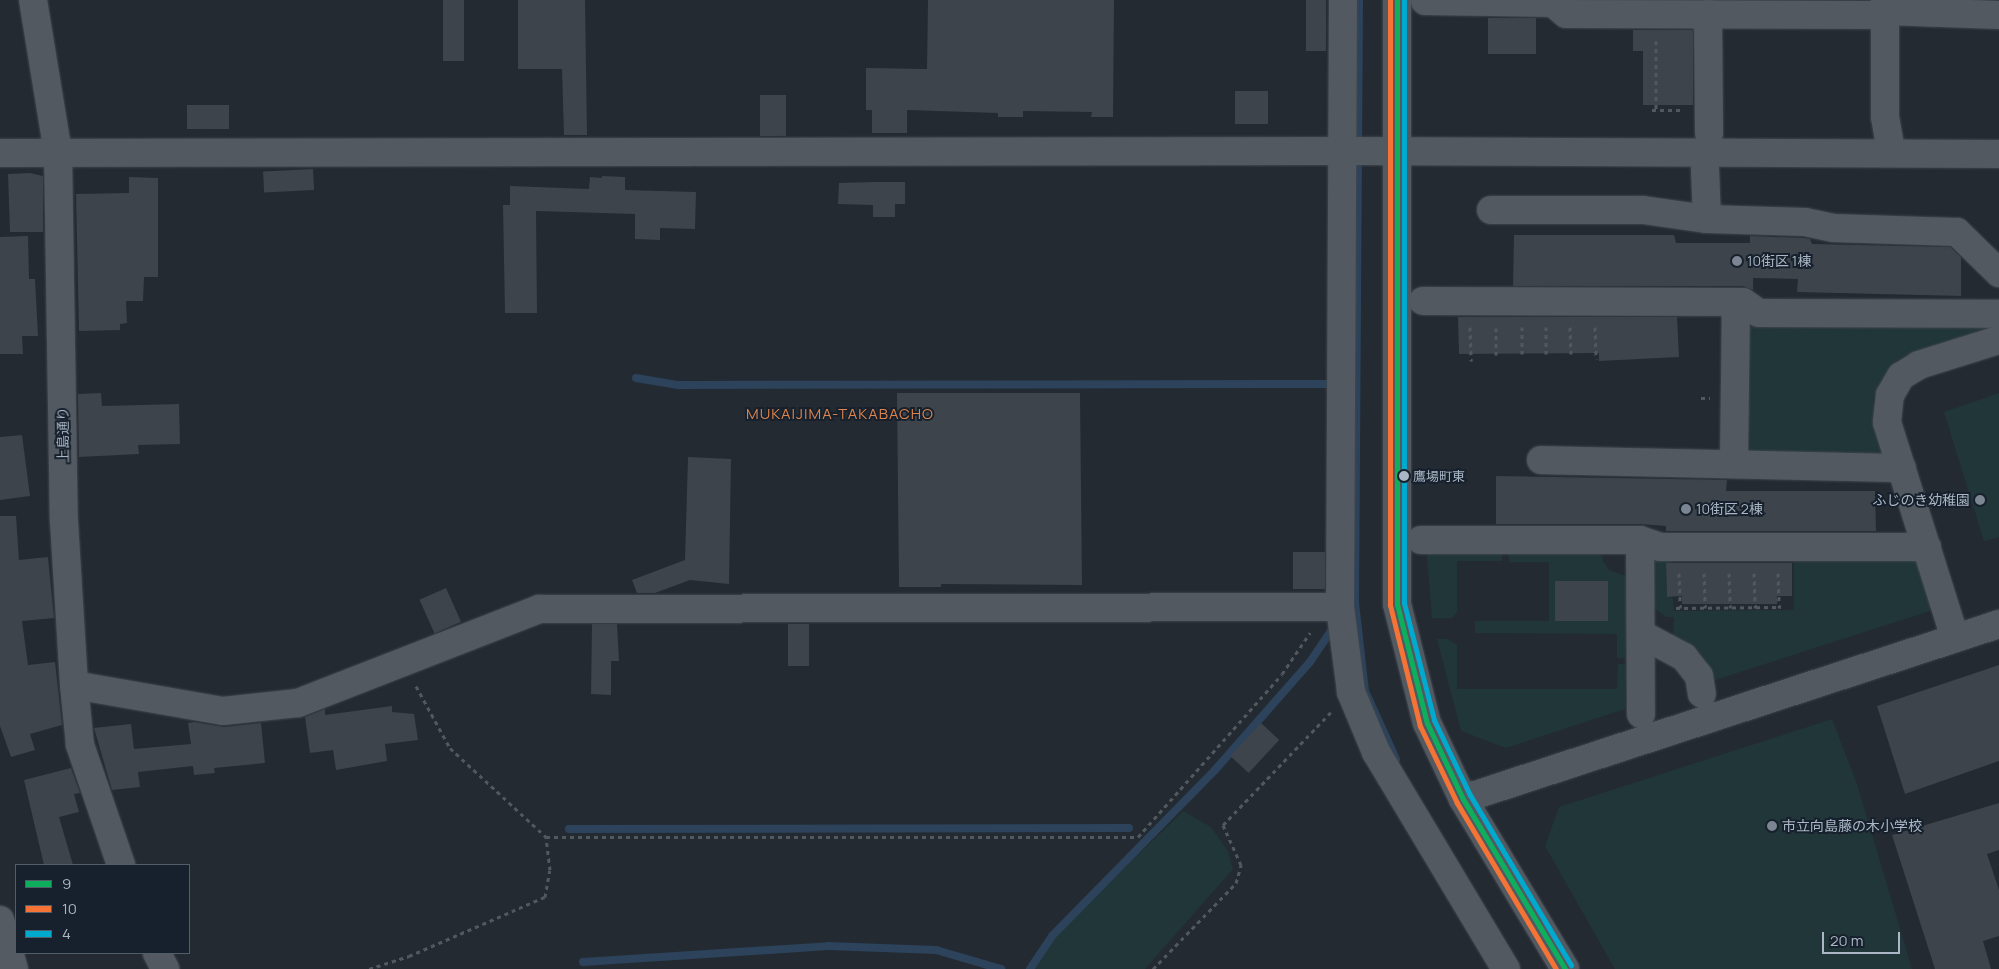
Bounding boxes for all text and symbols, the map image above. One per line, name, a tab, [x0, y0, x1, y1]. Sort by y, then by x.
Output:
place label: 10街区 1棟	[1747, 253, 1811, 269]
marker: 10街区 1棟	[1731, 255, 1743, 267]
district label: MUKAIJIMA-TAKABACHO	[743, 405, 937, 423]
street label: 上島通り	[54, 407, 72, 463]
place label: 鷹場町東	[1413, 468, 1465, 484]
marker: 鷹場町東	[1399, 471, 1409, 481]
place label: ふじのき幼稚園	[1872, 492, 1970, 508]
marker: ふじのき幼稚園	[1974, 494, 1986, 506]
place label: 10街区 2棟	[1696, 501, 1763, 517]
marker: 10街区 2棟	[1680, 503, 1692, 515]
place label: 市立向島藤の木小学校	[1782, 818, 1922, 834]
marker: 市立向島藤の木小学校	[1766, 820, 1778, 832]
legend	[15, 864, 190, 954]
text: 9	[62, 873, 71, 894]
text: 10	[62, 898, 77, 919]
scale bar	[1824, 922, 1902, 954]
text: 4	[62, 923, 71, 944]
text: 20 m	[1830, 930, 1863, 951]

